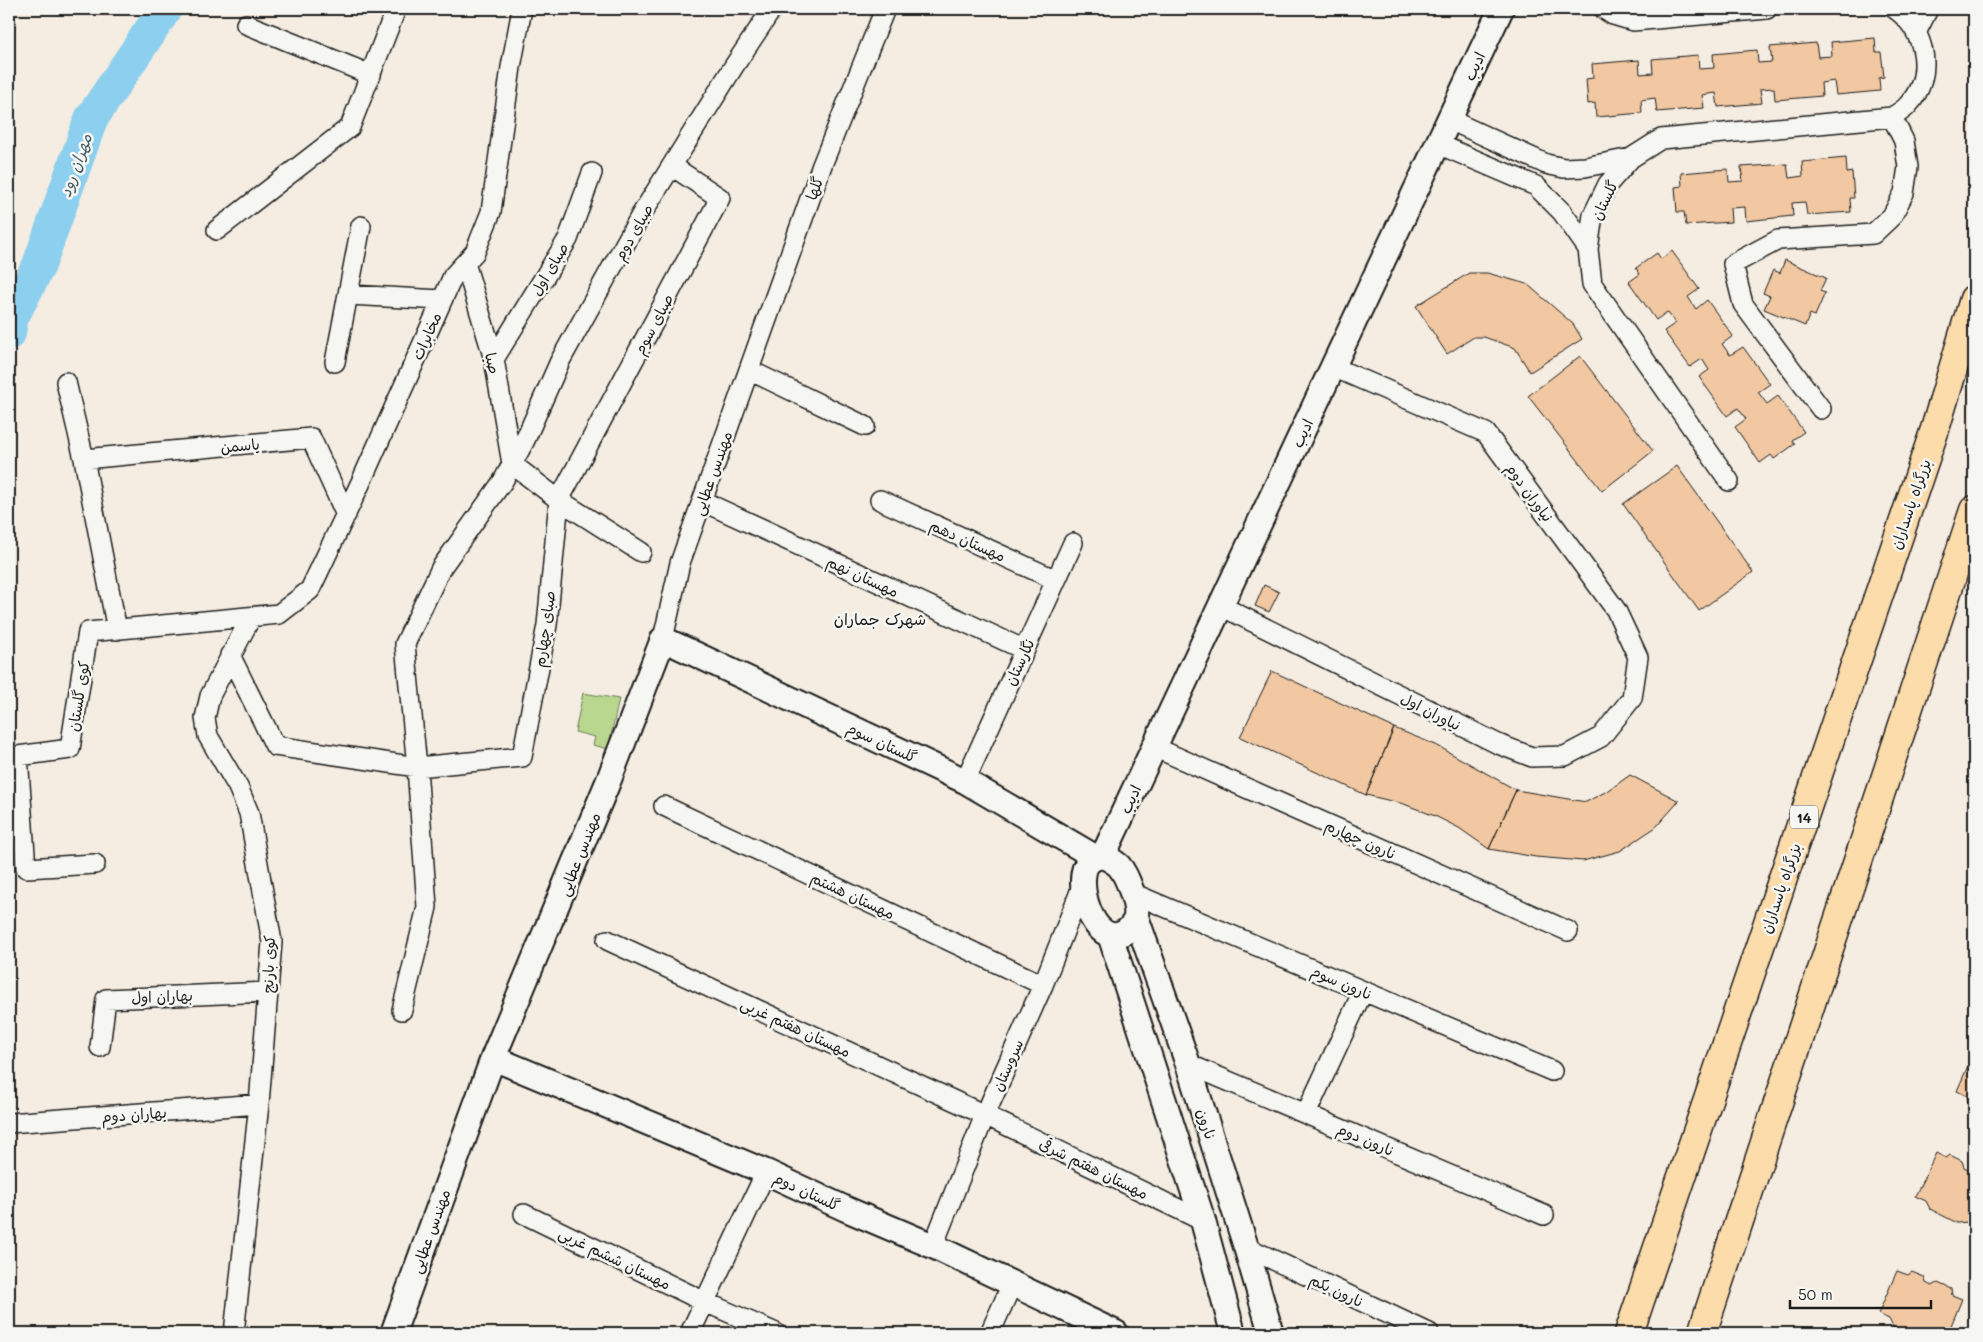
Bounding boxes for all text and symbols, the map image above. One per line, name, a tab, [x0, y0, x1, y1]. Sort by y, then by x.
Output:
street label: ادیب	[1459, 48, 1489, 84]
water label: مهران رود	[54, 130, 96, 199]
street label: گلها	[801, 173, 827, 203]
street label: گلستان	[1586, 177, 1622, 223]
street label: صبای دوم	[609, 200, 660, 265]
street label: صبای اول	[525, 239, 573, 299]
street label: صبای سوم	[629, 290, 680, 359]
street label: مخابرات	[407, 309, 445, 363]
street label: صبا	[481, 350, 505, 376]
street label: ادیب	[1287, 415, 1317, 451]
street label: مهندس عطایی	[688, 428, 737, 518]
street label: یاسمن	[219, 433, 261, 457]
street label: بزرگراه پاسداران	[1885, 456, 1936, 552]
street label: نیاوران دوم	[1499, 459, 1558, 527]
street label: مهستان دهم	[926, 514, 1009, 568]
street label: مهستان نهم	[823, 551, 902, 604]
street label: صبای چهارم	[529, 589, 561, 669]
district label: شهرک جماران	[834, 608, 926, 629]
street label: نگارستان	[1000, 635, 1038, 689]
street label: کوی گلستان	[63, 659, 93, 733]
street label: نیاوران اول	[1397, 687, 1464, 735]
street label: گلستان سوم	[842, 717, 920, 770]
street label: ادیب	[1115, 781, 1145, 817]
road number: 14	[1790, 806, 1818, 829]
street label: مهندس عطایی	[553, 809, 606, 899]
street label: نارون چهارم	[1321, 814, 1400, 865]
street label: بزرگراه پاسداران	[1755, 840, 1806, 936]
street label: مهستان هشتم	[806, 867, 898, 926]
street label: کوی بارنج	[257, 935, 280, 993]
street label: نارون سوم	[1307, 960, 1376, 1007]
street label: بهاران اول	[131, 985, 193, 1007]
street label: مهستان هفتم غربی	[737, 993, 854, 1064]
street label: سروستان	[987, 1036, 1027, 1094]
street label: بهاران دوم	[101, 1102, 168, 1129]
street label: نارون	[1193, 1106, 1221, 1142]
street label: نارون دوم	[1333, 1118, 1398, 1163]
street label: مهستان هفتم شرقی	[1035, 1133, 1152, 1206]
street label: گلستان دوم	[769, 1167, 843, 1218]
street label: مهندس عطایی	[406, 1186, 455, 1276]
street label: مهستان ششم غربی	[554, 1222, 674, 1296]
street label: نارون یکم	[1305, 1269, 1367, 1314]
scale bar	[1790, 1277, 1932, 1309]
text: 50 m	[1798, 1284, 1833, 1304]

